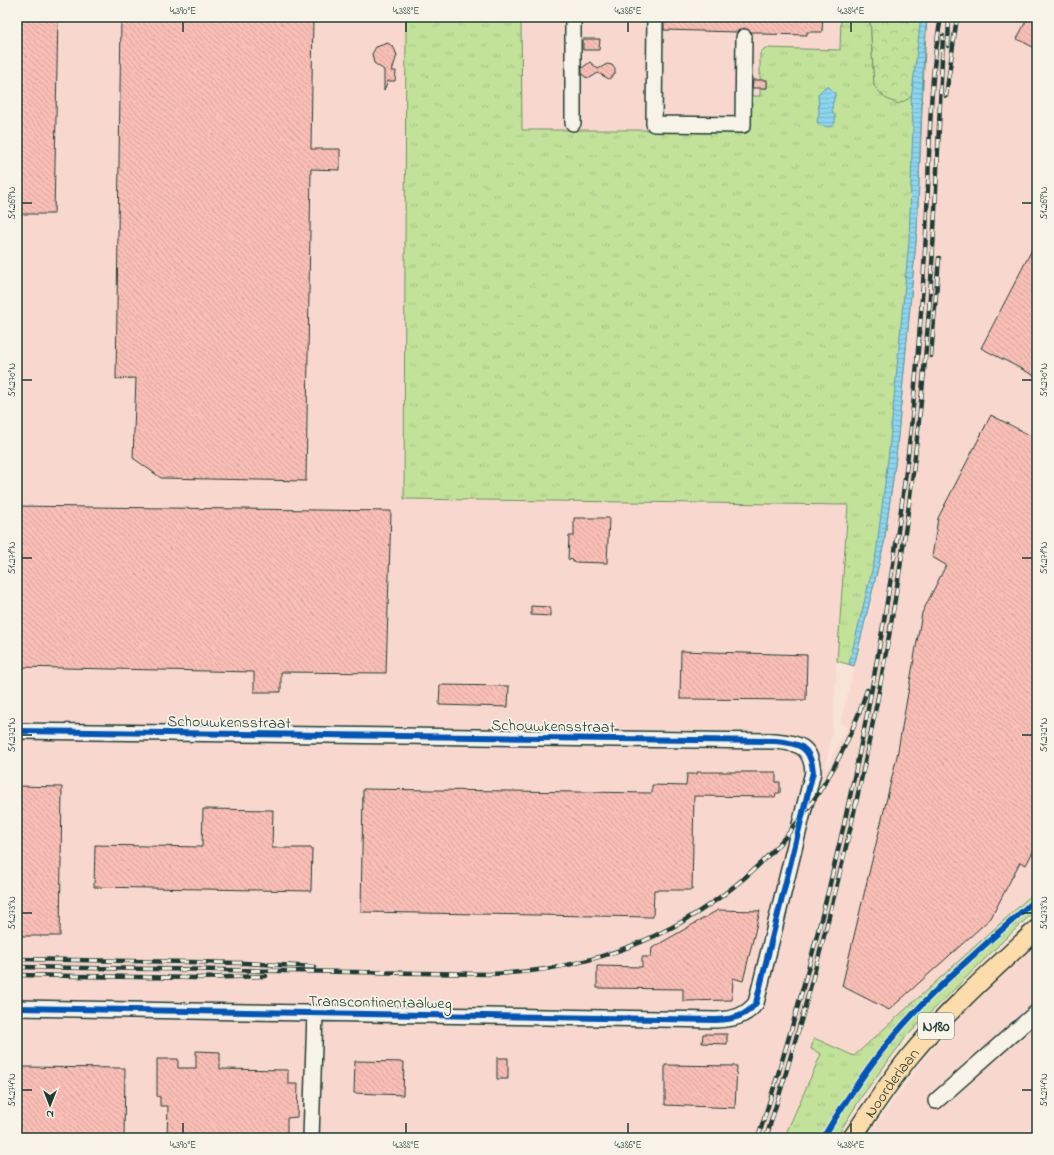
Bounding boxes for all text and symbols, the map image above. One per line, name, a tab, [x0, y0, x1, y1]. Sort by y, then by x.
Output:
text: 4.390°E	[170, 4, 196, 19]
text: 4.388°E	[393, 4, 419, 19]
text: 4.386°E	[614, 4, 642, 19]
text: 4.384°E	[838, 4, 864, 19]
text: 51.269°N	[5, 186, 20, 219]
text: 51.269°N	[1037, 186, 1052, 219]
text: 51.270°N	[5, 363, 20, 397]
text: 51.270°N	[1037, 363, 1052, 397]
text: 51.271°N	[5, 541, 20, 574]
text: 51.271°N	[1037, 541, 1052, 574]
street label: Schouwkensstraat	[167, 710, 292, 736]
street label: Schouwkensstraat	[491, 714, 616, 740]
text: 51.272°N	[5, 718, 20, 752]
text: 51.272°N	[1037, 718, 1052, 752]
text: 51.273°N	[5, 896, 20, 930]
text: 51.273°N	[1037, 896, 1052, 930]
street label: Transcontinentaalweg	[308, 990, 452, 1016]
road number: N180	[918, 1013, 954, 1039]
street label: Noorderlaan	[859, 1043, 926, 1123]
text: 51.274°N	[5, 1073, 20, 1107]
text: 51.274°N	[1037, 1073, 1052, 1107]
north arrow	[30, 1085, 70, 1125]
text: N	[46, 1106, 54, 1122]
text: 4.390°E	[170, 1138, 196, 1153]
text: 4.388°E	[393, 1138, 419, 1153]
text: 4.386°E	[614, 1138, 642, 1153]
text: 4.384°E	[838, 1138, 864, 1153]

